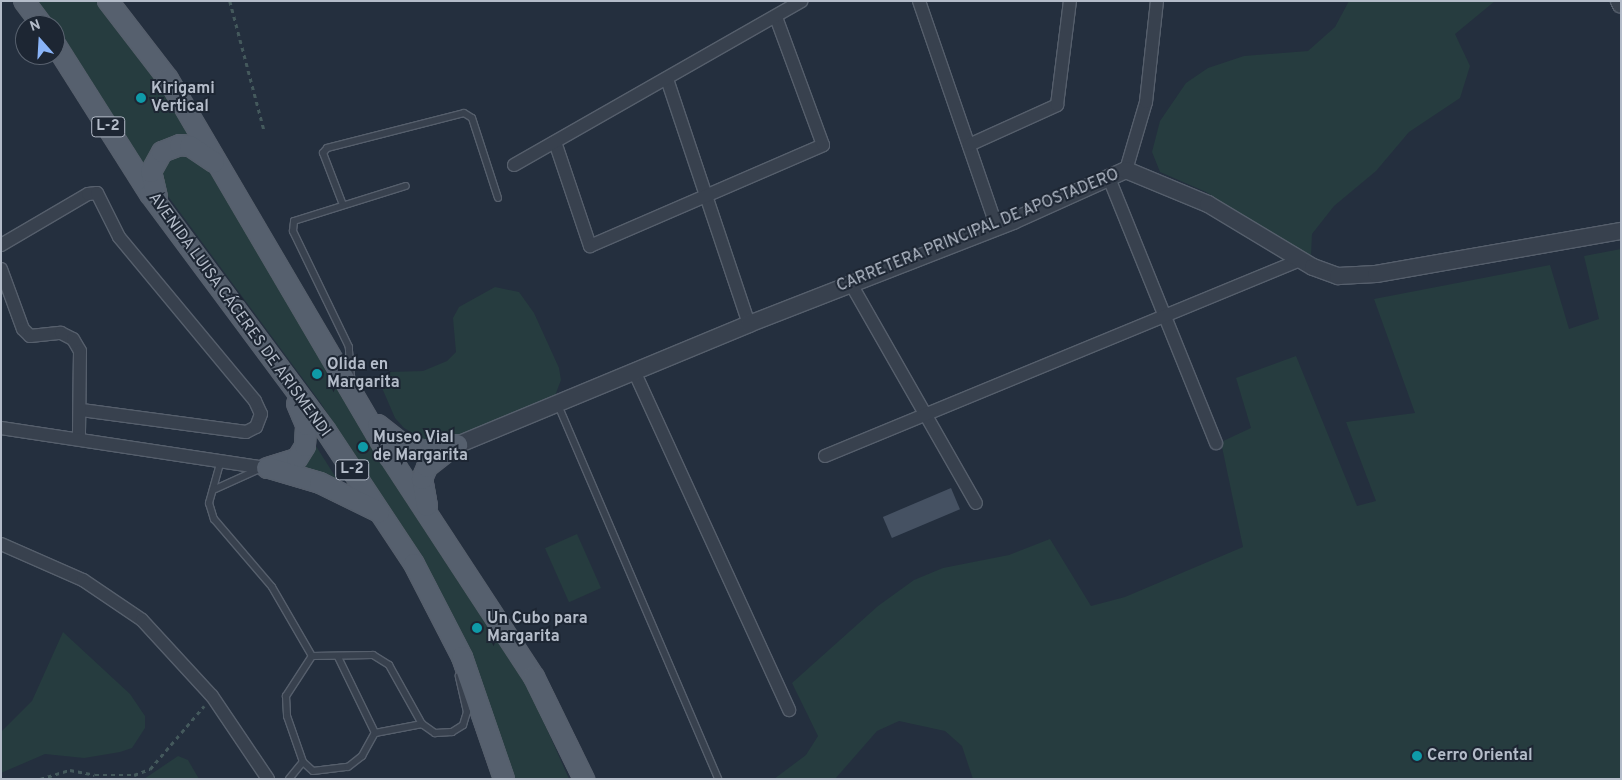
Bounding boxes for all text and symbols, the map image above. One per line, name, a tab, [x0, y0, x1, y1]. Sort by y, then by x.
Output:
north arrow	[15, 15, 65, 65]
text: N	[28, 17, 43, 36]
place label: Kirigami Vertical	[151, 79, 215, 117]
marker: Kirigami Vertical	[135, 92, 147, 104]
road number: L-2	[90, 114, 126, 140]
street label: CARRETERA PRINCIPAL DE APOSTADERO	[833, 165, 1123, 297]
street label: AVENIDA LUISA CÁCERES DE ARISMENDI	[143, 188, 335, 442]
place label: Olida en Margarita	[327, 355, 400, 393]
marker: Olida en Margarita	[311, 368, 323, 380]
place label: Museo Vial de Margarita	[373, 428, 468, 466]
marker: Museo Vial de Margarita	[357, 441, 369, 453]
road number: L-2	[334, 458, 370, 482]
place label: Un Cubo para Margarita	[487, 609, 588, 647]
marker: Un Cubo para Margarita	[471, 622, 483, 634]
place label: Cerro Oriental	[1427, 746, 1533, 766]
marker: Cerro Oriental	[1411, 750, 1423, 762]

